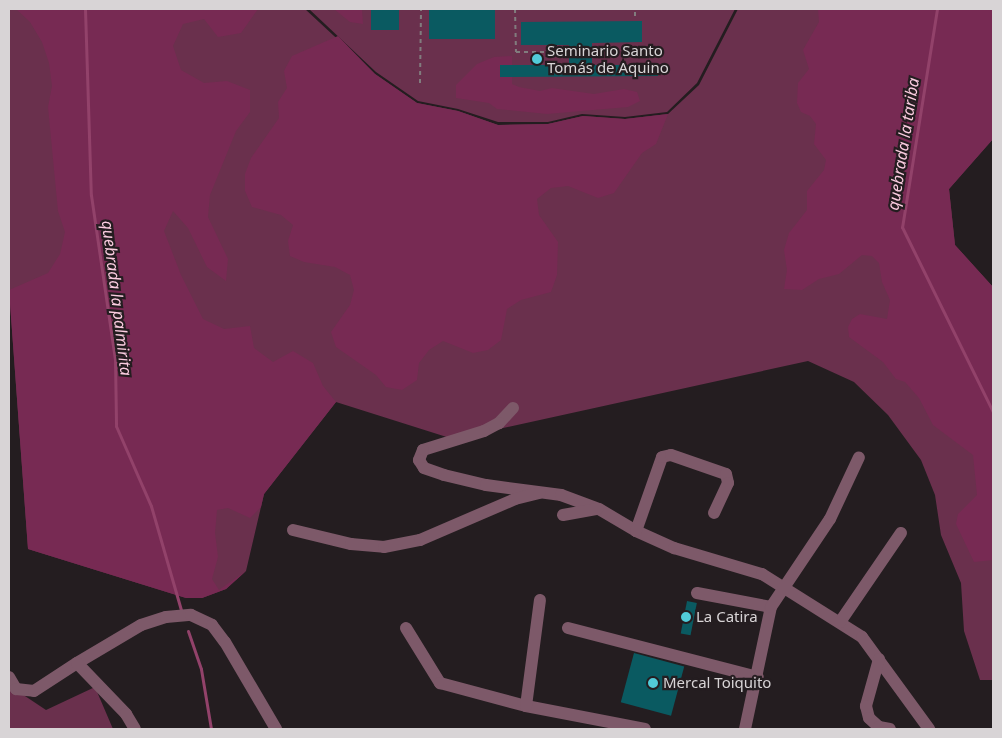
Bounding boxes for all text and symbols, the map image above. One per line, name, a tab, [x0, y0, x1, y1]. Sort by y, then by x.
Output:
place label: Seminario Santo Tomás de Aquino	[547, 41, 669, 76]
marker: Seminario Santo Tomás de Aquino	[531, 53, 543, 65]
water label: quebrada la tariba	[883, 76, 923, 212]
water label: quebrada la palmirita	[98, 219, 136, 377]
place label: La Catira	[696, 608, 758, 626]
marker: La Catira	[680, 611, 692, 623]
place label: Mercal Toiquito	[663, 674, 771, 692]
marker: Mercal Toiquito	[647, 677, 659, 689]

